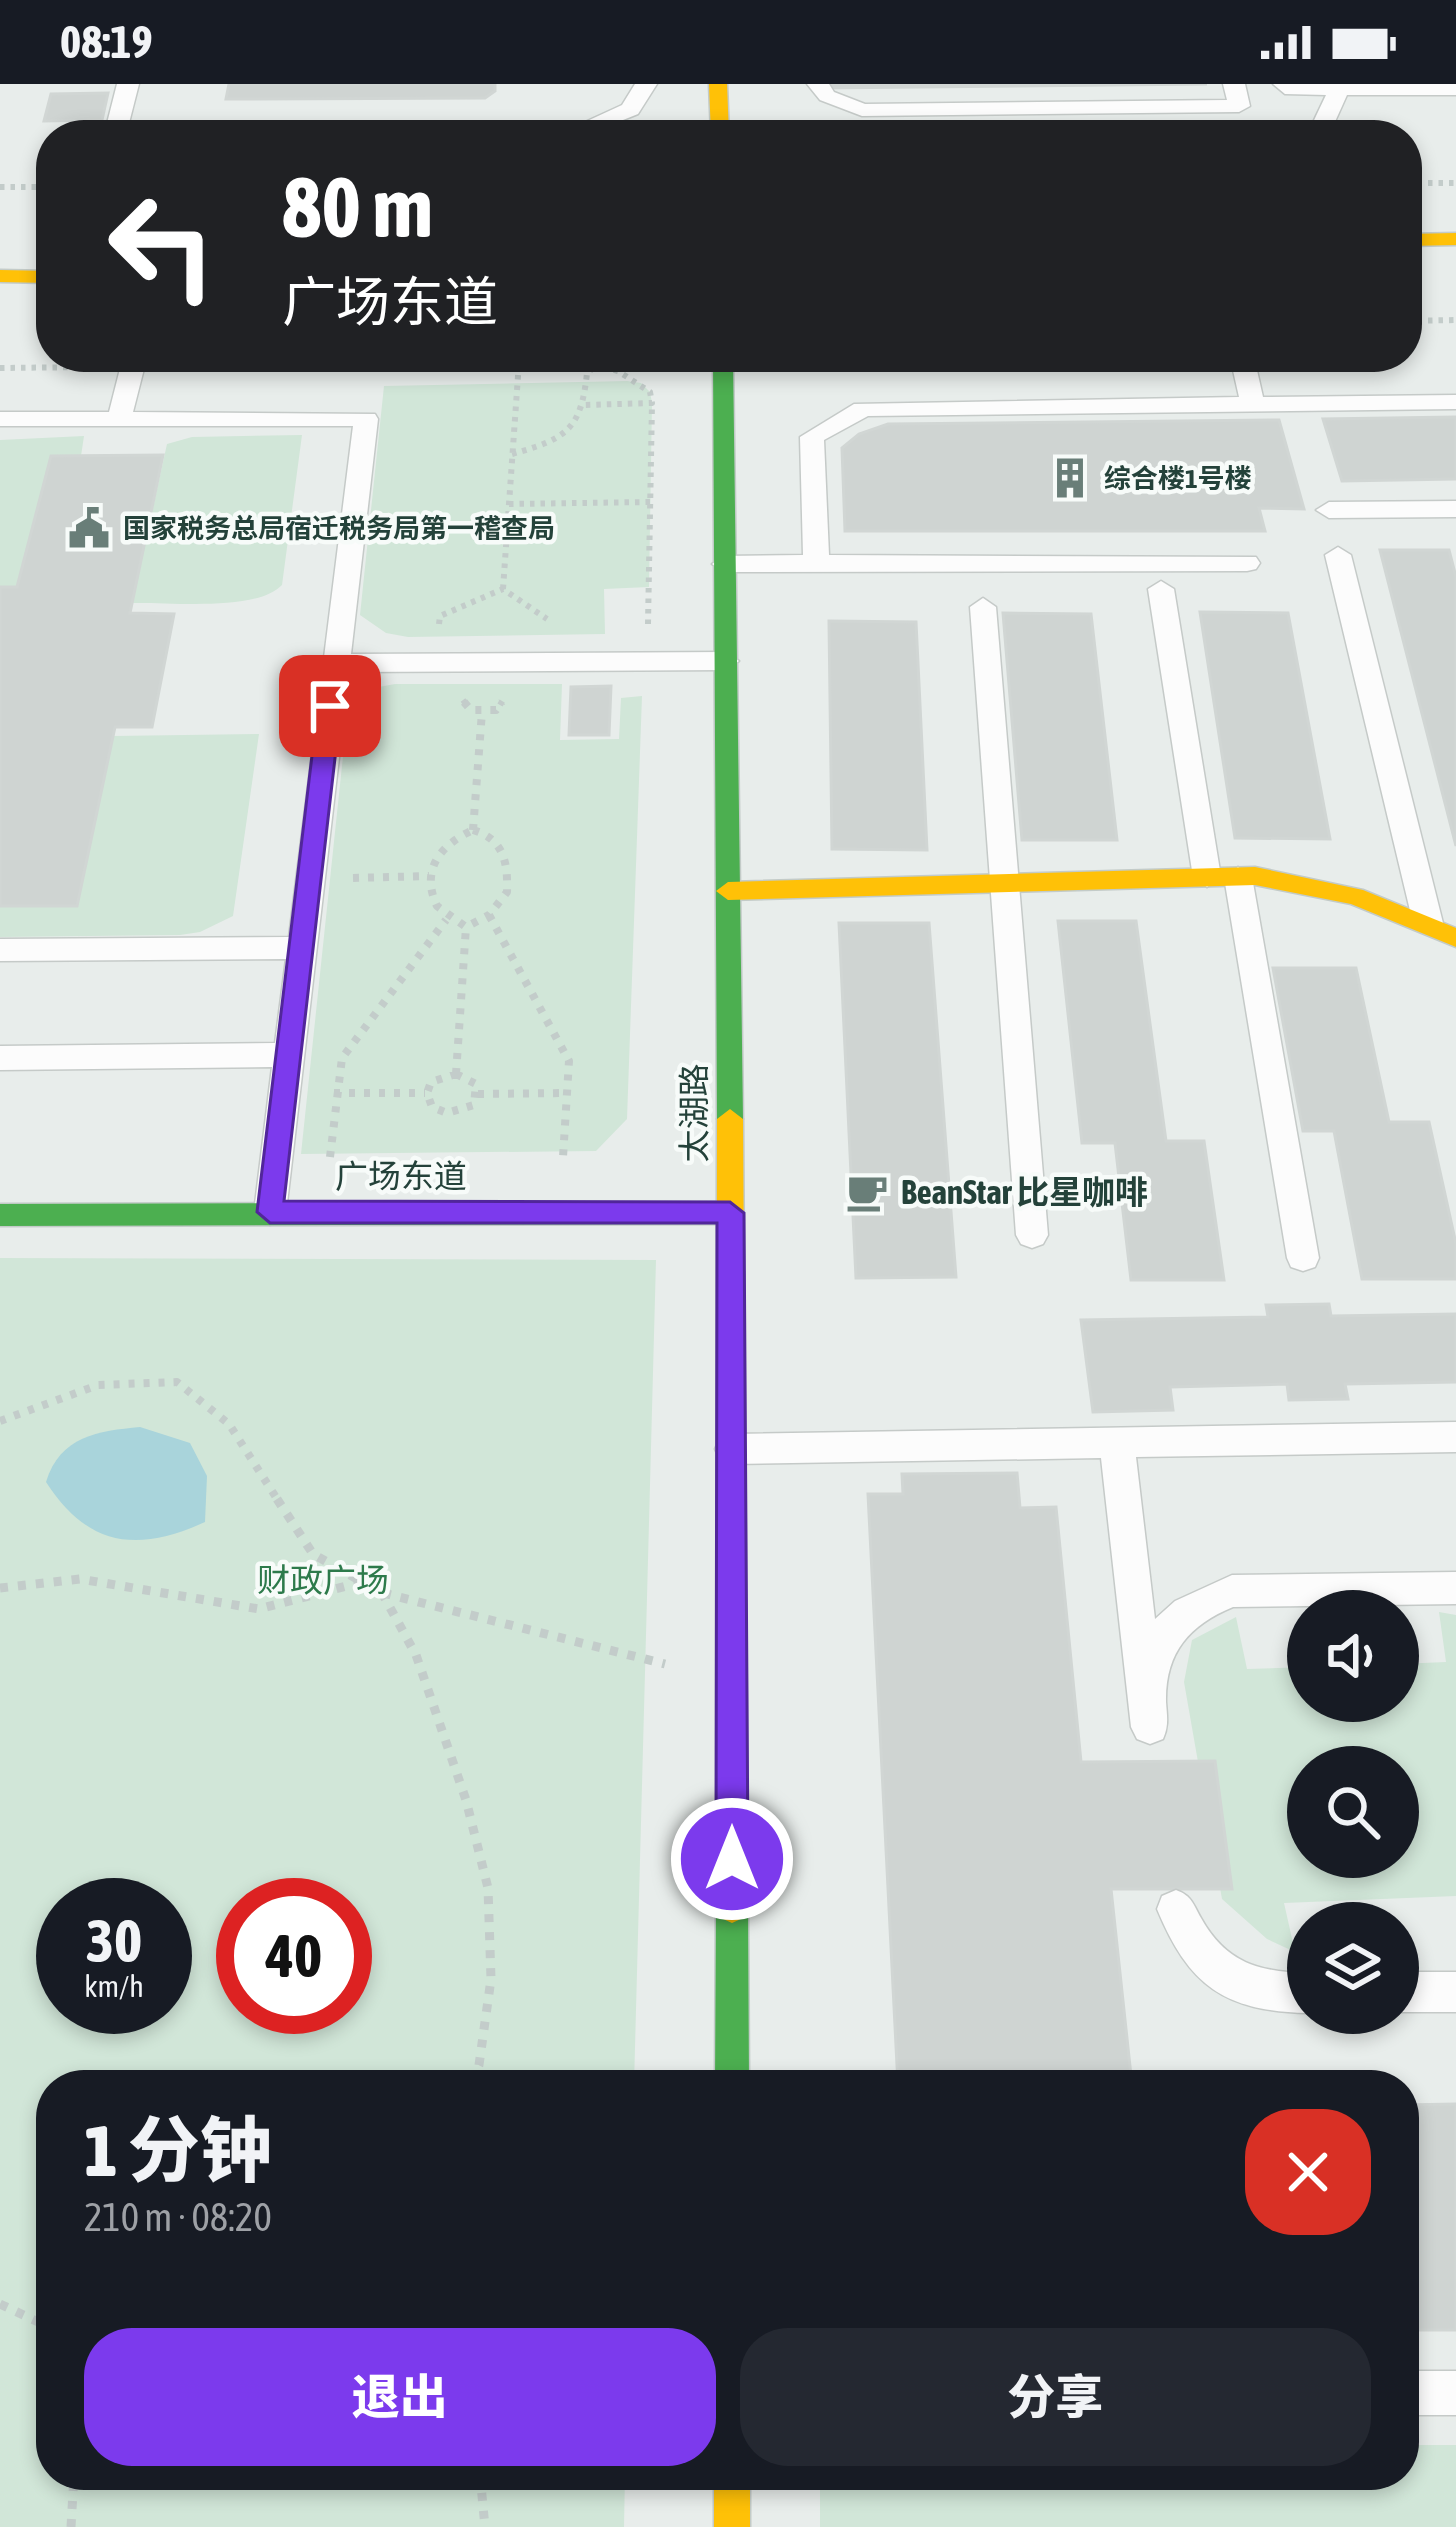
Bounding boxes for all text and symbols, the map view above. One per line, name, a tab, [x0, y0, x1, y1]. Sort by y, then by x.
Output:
text: 08:19	[60, 16, 153, 68]
text: 80 m	[282, 159, 433, 255]
icon: left	[84, 168, 240, 324]
text: 广场东道	[282, 271, 498, 332]
building icon: 综合楼1号楼	[1047, 455, 1093, 501]
place label: 综合楼1号楼	[1104, 463, 1252, 494]
public building icon: 国家税务总局宿迁税务局第一稽查局	[66, 505, 112, 551]
place label: 国家税务总局宿迁税务局第一稽查局	[123, 513, 555, 544]
pin	[279, 655, 381, 757]
icon: arrive	[297, 673, 363, 739]
street label: 太湖路	[675, 1064, 713, 1163]
street label: 广场东道	[335, 1157, 467, 1195]
cafe icon: BeanStar 比星咖啡	[844, 1169, 890, 1215]
place label: BeanStar 比星咖啡	[901, 1173, 1148, 1211]
park label: 财政广场	[257, 1561, 389, 1599]
map controls	[1287, 1590, 1419, 2034]
button: sound	[1287, 1590, 1419, 1722]
button: search	[1287, 1746, 1419, 1878]
position arrow	[669, 1796, 795, 1922]
speed limit sign: 40	[216, 1878, 372, 2034]
button: layers	[1287, 1902, 1419, 2034]
text: 30	[86, 1906, 142, 1975]
text: km/h	[84, 1969, 144, 2003]
text: 1 分钟	[84, 2109, 272, 2191]
button: close	[1245, 2109, 1371, 2235]
text: 210 m · 08:20	[84, 2195, 272, 2239]
button: 退出	[84, 2328, 716, 2466]
button: 分享	[740, 2328, 1371, 2466]

